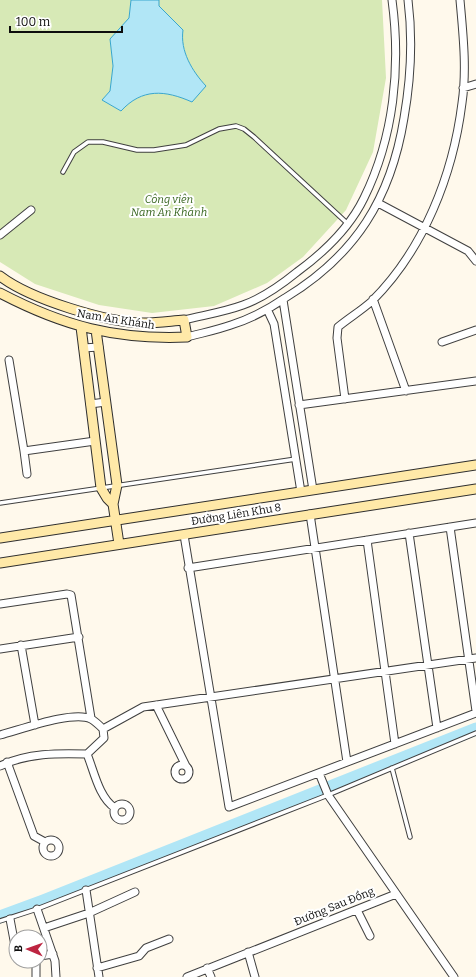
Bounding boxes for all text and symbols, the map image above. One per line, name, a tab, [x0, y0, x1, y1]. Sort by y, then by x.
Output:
scale bar	[10, 8, 122, 34]
text: 100 m	[16, 15, 51, 29]
park label: Công viên Nam An Khánh	[131, 193, 207, 219]
street label: Nam An Khánh	[76, 307, 156, 332]
street label: Đường Liên Khu 8	[190, 501, 282, 528]
street label: Đường Sau Đồng	[292, 884, 376, 928]
north arrow	[8, 929, 48, 969]
text: B	[12, 945, 25, 952]

